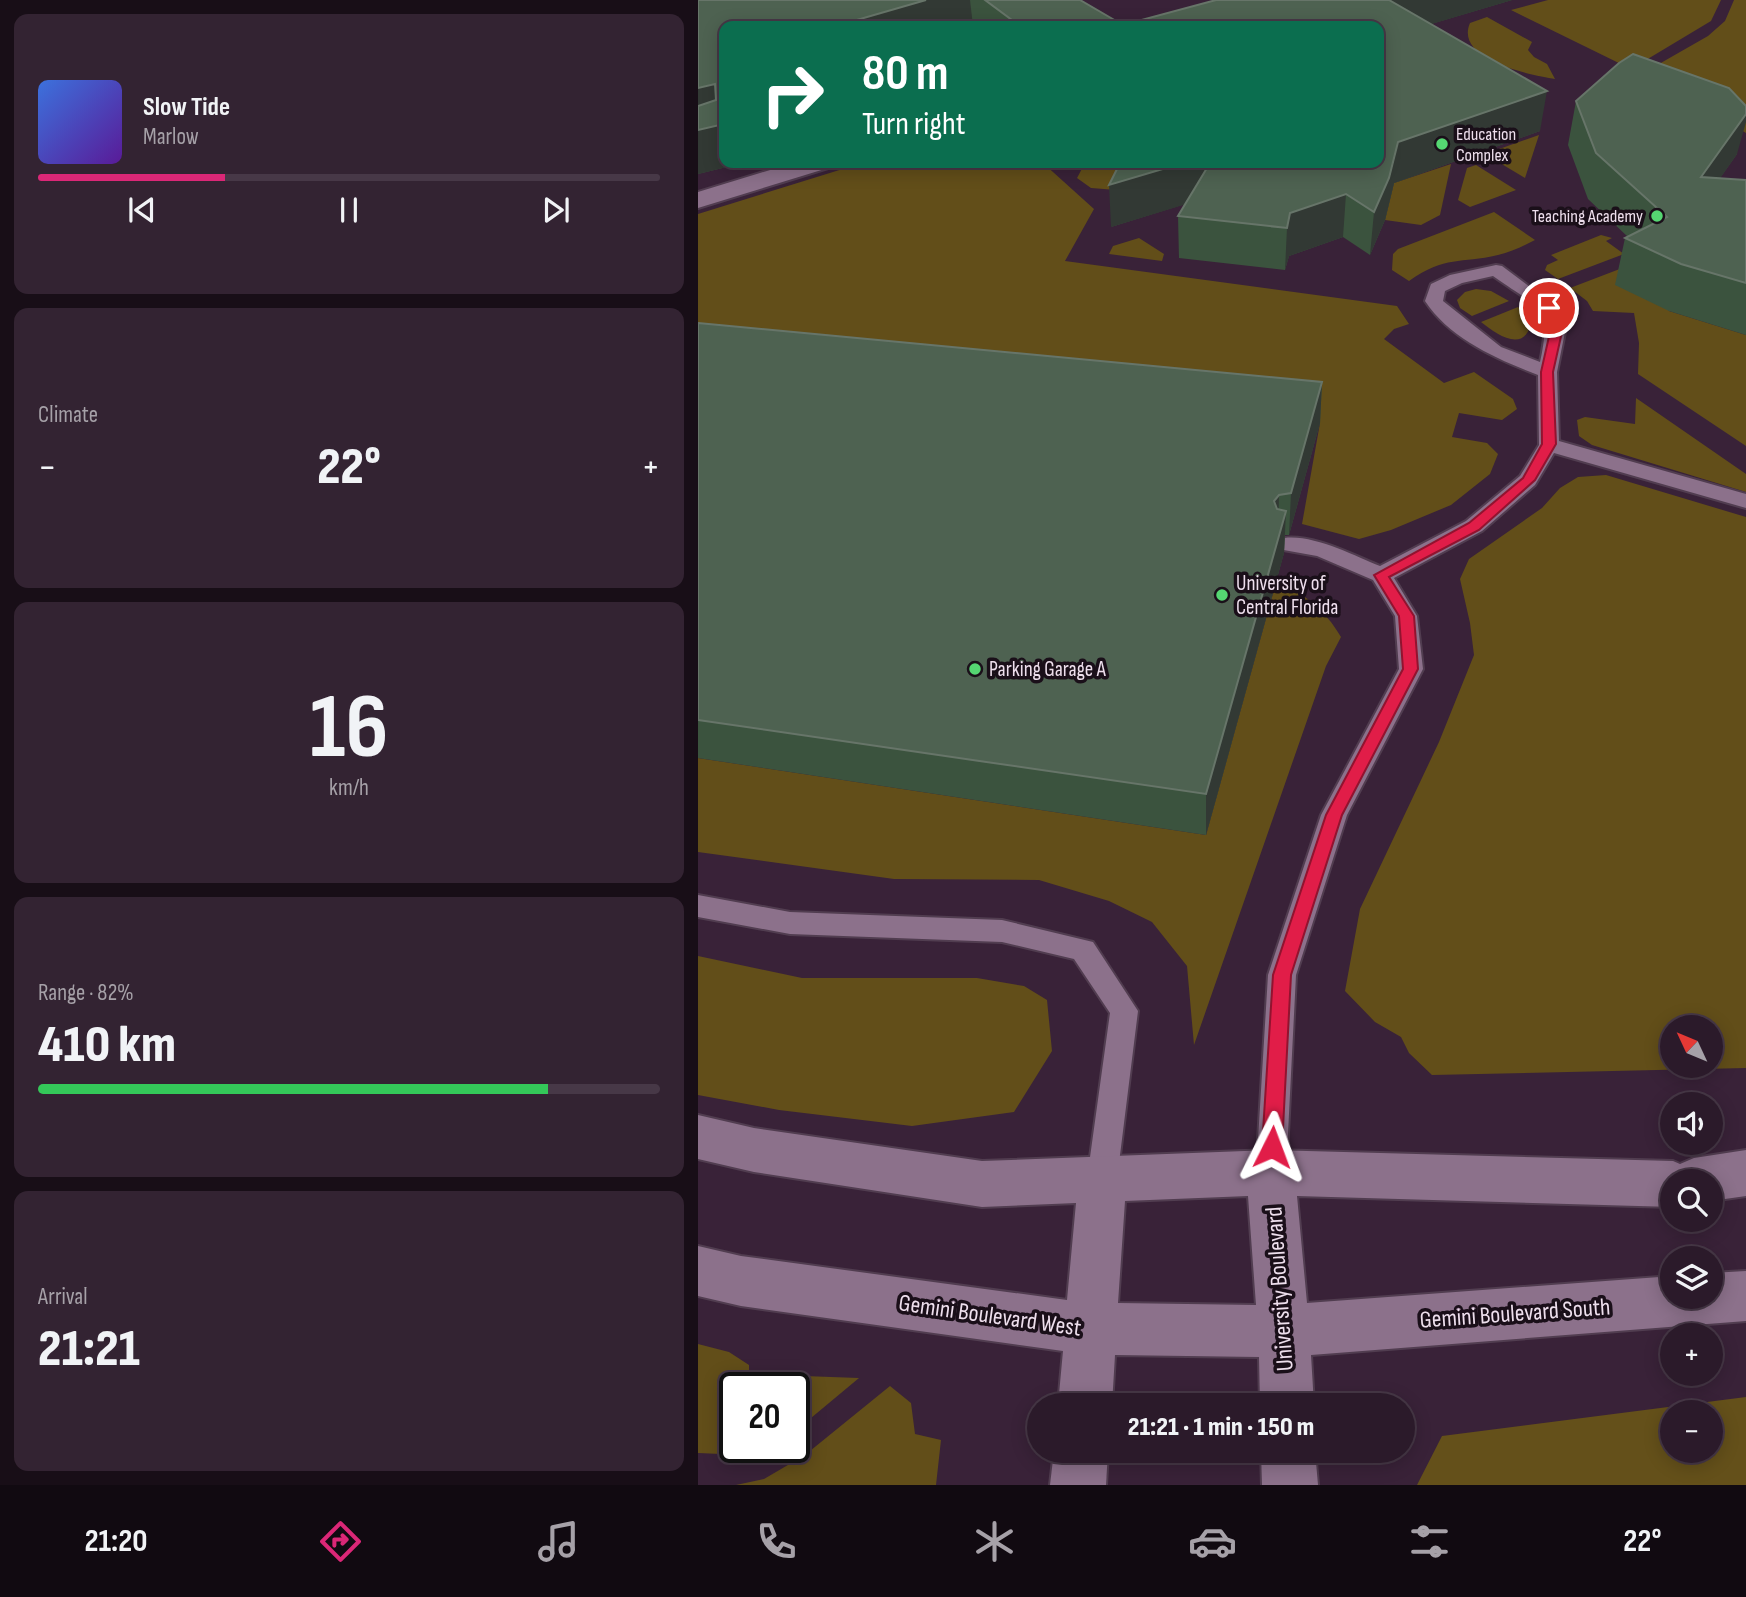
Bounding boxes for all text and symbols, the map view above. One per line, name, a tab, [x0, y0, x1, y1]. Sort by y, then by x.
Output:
text: 80 m	[862, 45, 949, 104]
icon: right	[747, 49, 838, 140]
text: Slow Tide	[143, 92, 230, 123]
text: Turn right	[862, 105, 966, 144]
text: Marlow	[143, 123, 199, 151]
place label: Education Complex	[1456, 124, 1516, 166]
marker: Education Complex	[1434, 136, 1450, 152]
icon: previous	[123, 191, 161, 229]
icon: pause	[330, 191, 368, 229]
icon: next	[537, 191, 575, 229]
place label: Teaching Academy	[1532, 206, 1643, 227]
marker: Teaching Academy	[1649, 208, 1665, 224]
pin	[1519, 278, 1579, 338]
icon: arrive	[1530, 289, 1568, 327]
text: Climate	[38, 401, 98, 429]
text: 22°	[317, 436, 381, 499]
text: −	[38, 445, 57, 490]
text: +	[641, 445, 660, 490]
place label: University of Central Florida	[1236, 571, 1338, 620]
marker: University of Central Florida	[1214, 587, 1230, 603]
place label: Parking Garage A	[989, 657, 1107, 682]
marker: Parking Garage A	[967, 661, 983, 677]
text: 16	[310, 674, 388, 783]
text: km/h	[329, 774, 369, 802]
text: Range · 82%	[38, 979, 134, 1007]
text: 410 km	[38, 1014, 176, 1077]
north arrow	[1660, 1015, 1724, 1078]
map controls	[1660, 1015, 1723, 1463]
button: sound	[1660, 1092, 1723, 1155]
position arrow	[1235, 1110, 1309, 1184]
button: search	[1660, 1169, 1723, 1232]
street label: University Boulevard	[1259, 1206, 1300, 1372]
button: layers	[1660, 1246, 1723, 1309]
text: Arrival	[38, 1283, 87, 1311]
street label: Gemini Boulevard West	[897, 1288, 1083, 1343]
street label: Gemini Boulevard South	[1419, 1292, 1611, 1335]
text: 21:21	[38, 1318, 140, 1381]
button: +	[1660, 1323, 1723, 1386]
speed limit sign: 20	[719, 1372, 810, 1463]
button: −	[1660, 1400, 1723, 1463]
text: 21:21 · 1 min · 150 m	[1128, 1412, 1314, 1443]
icon: directions	[316, 1517, 365, 1566]
icon: music	[534, 1517, 583, 1566]
icon: phone	[752, 1517, 801, 1566]
icon: climate	[970, 1517, 1019, 1566]
icon: car	[1188, 1517, 1237, 1566]
icon: filters	[1405, 1517, 1454, 1566]
text: 21:20	[84, 1522, 147, 1561]
text: 22°	[1623, 1522, 1661, 1561]

